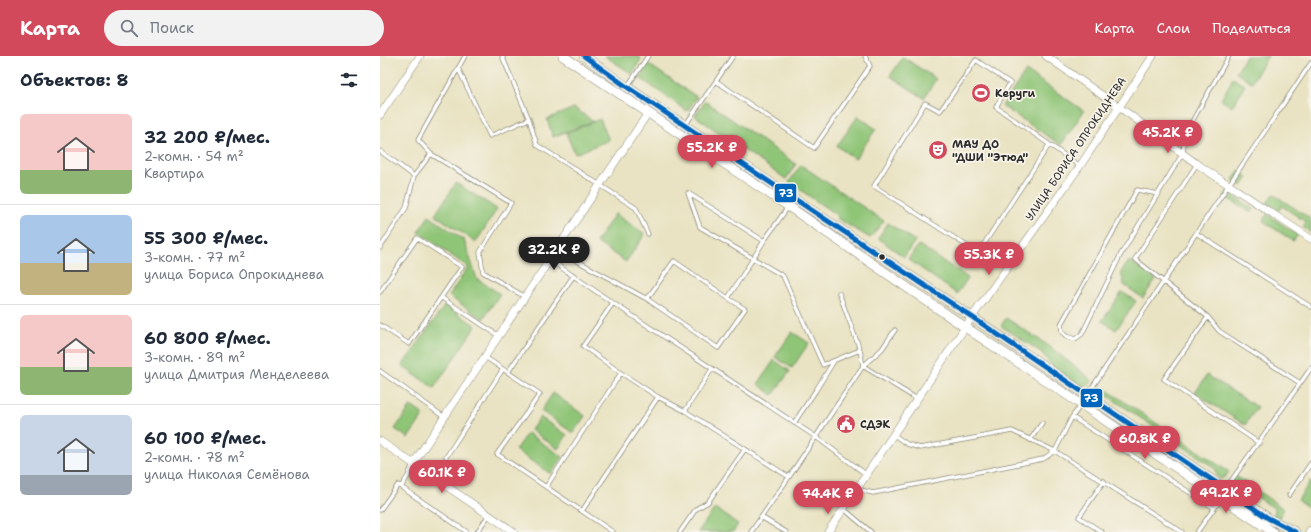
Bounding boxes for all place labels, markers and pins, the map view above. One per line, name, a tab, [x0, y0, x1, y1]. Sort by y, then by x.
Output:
sports icon: Керуги	[970, 82, 992, 104]
place label: Керуги	[995, 86, 1036, 101]
pin: 45.2K ₽	[1131, 120, 1205, 154]
pin: 55.2K ₽	[675, 135, 749, 169]
place label: МАУ ДО "ДШИ "Этюд"	[952, 137, 1029, 165]
theatre icon: МАУ ДО "ДШИ "Этюд"	[927, 139, 949, 161]
pin: 32.2K ₽	[517, 237, 591, 271]
pin: 55.3K ₽	[952, 242, 1026, 276]
unlabelled marker	[877, 252, 887, 262]
public building icon: СДЭК	[835, 413, 857, 435]
place label: СДЭК	[860, 417, 891, 432]
pin: 60.8K ₽	[1108, 426, 1182, 460]
pin: 60.1K ₽	[405, 460, 479, 494]
pin: 49.2K ₽	[1189, 480, 1263, 514]
pin: 74.4K ₽	[791, 481, 865, 515]

